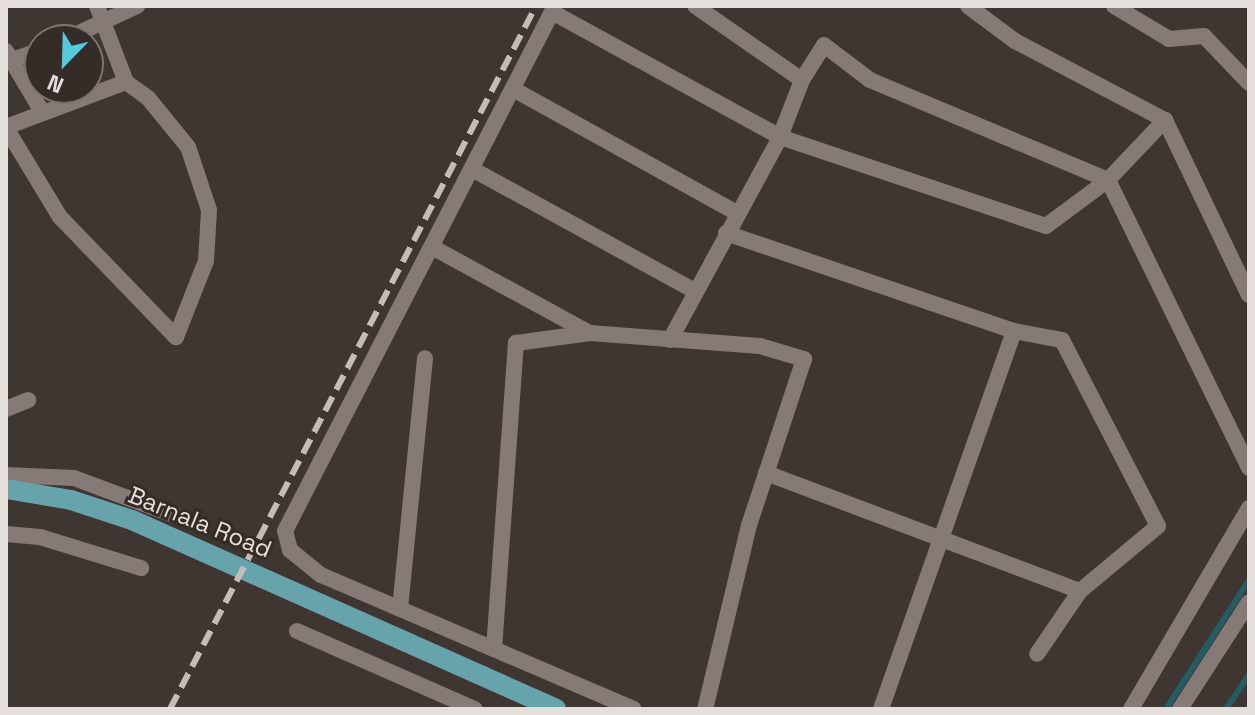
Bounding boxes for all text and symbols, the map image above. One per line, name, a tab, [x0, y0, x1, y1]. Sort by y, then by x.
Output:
north arrow	[24, 24, 104, 104]
text: N	[43, 68, 68, 100]
street label: Barnala Road	[124, 480, 276, 564]

